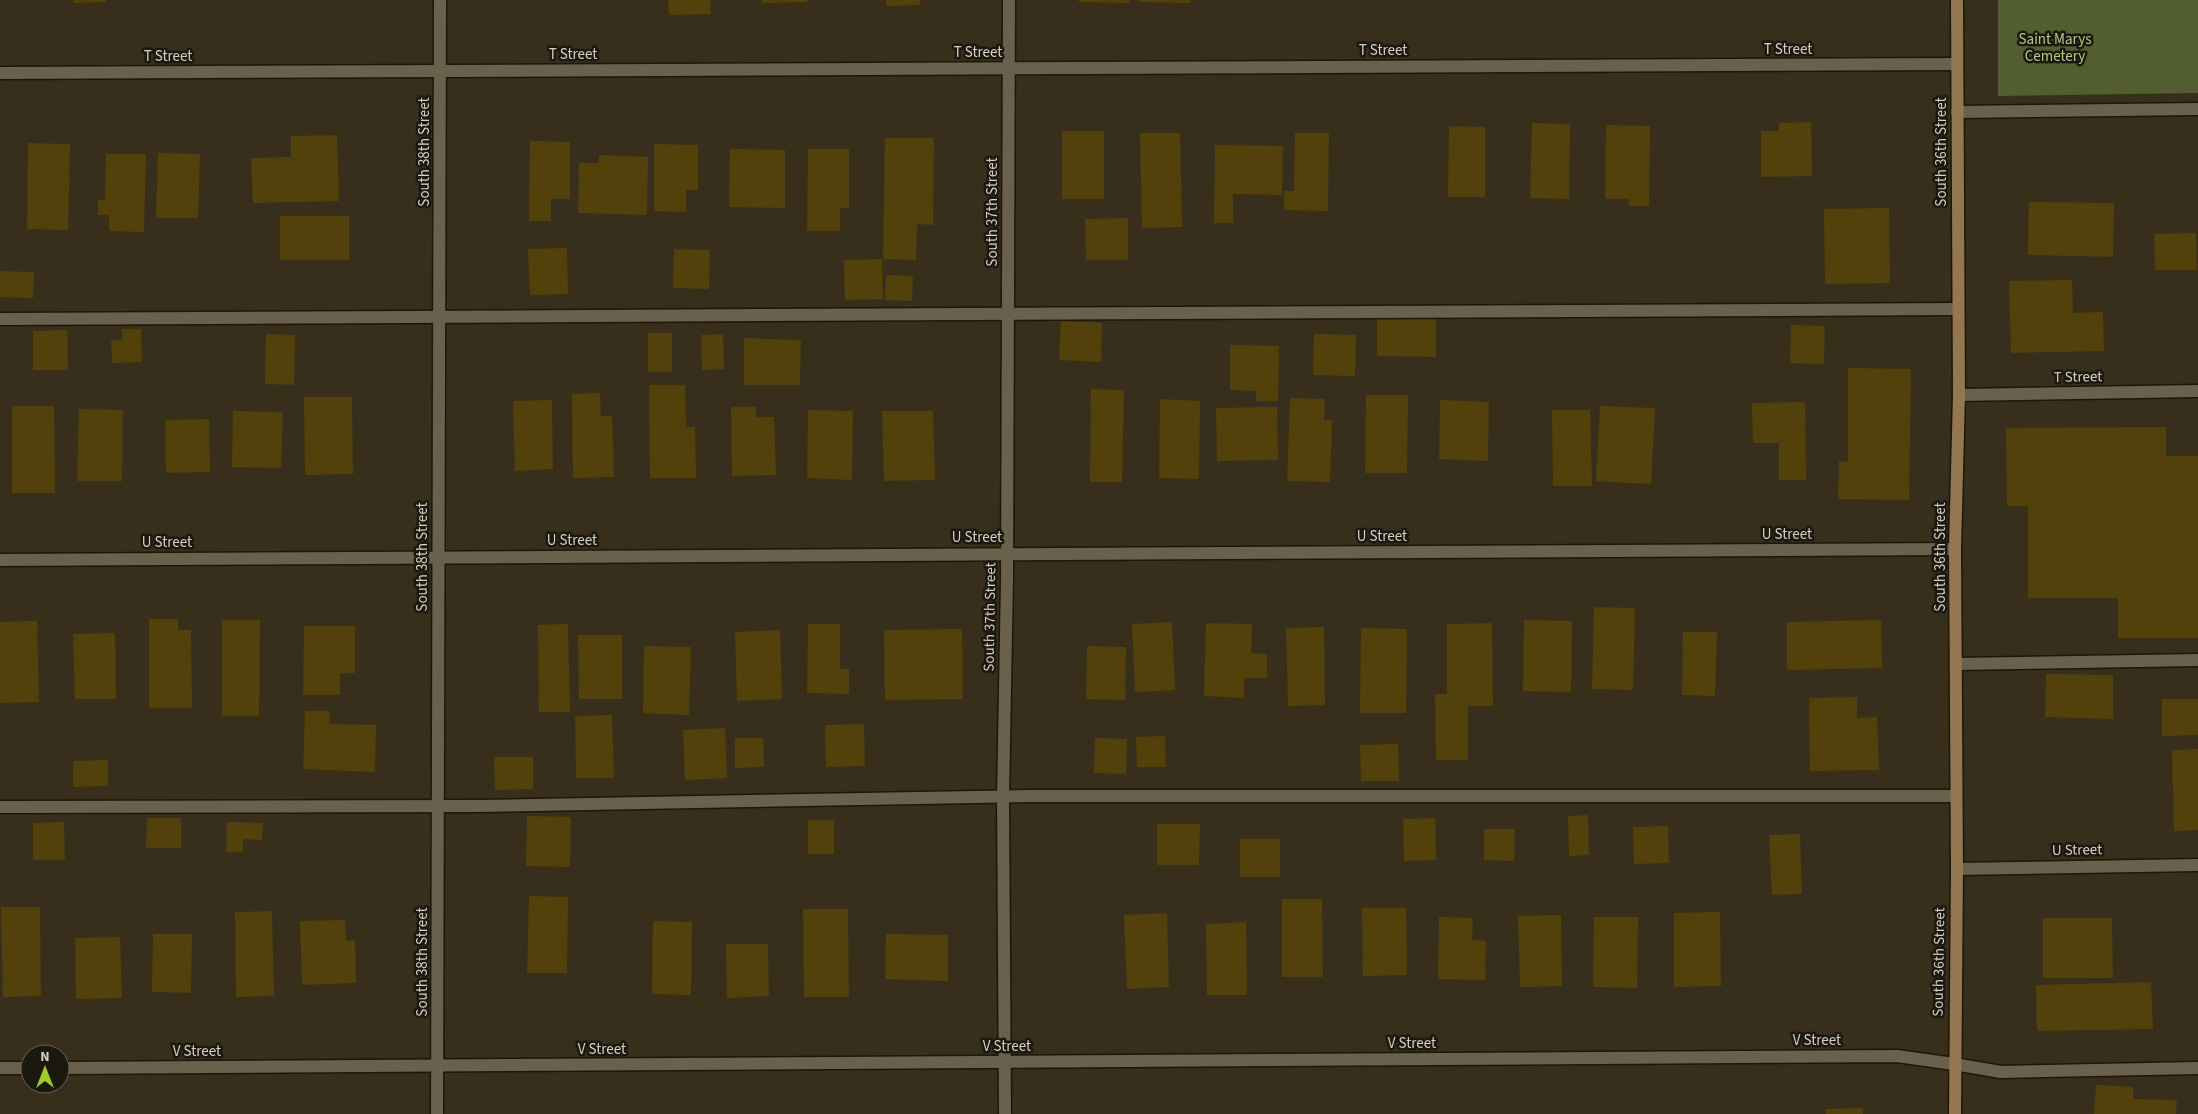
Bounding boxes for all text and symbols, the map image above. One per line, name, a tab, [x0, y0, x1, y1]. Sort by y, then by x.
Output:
park label: Saint Marys Cemetery	[2019, 29, 2091, 67]
street label: T Street	[1764, 39, 1812, 60]
street label: T Street	[1359, 40, 1407, 61]
street label: T Street	[954, 42, 1002, 63]
street label: T Street	[549, 44, 597, 65]
street label: T Street	[144, 46, 192, 67]
street label: South 38th Street	[414, 97, 435, 207]
street label: South 36th Street	[1931, 97, 1952, 207]
street label: South 37th Street	[982, 157, 1003, 267]
street label: T Street	[2054, 366, 2102, 388]
street label: South 38th Street	[412, 502, 433, 612]
street label: South 36th Street	[1930, 502, 1951, 612]
street label: U Street	[1762, 524, 1812, 545]
street label: U Street	[1357, 526, 1407, 547]
street label: U Street	[952, 527, 1002, 548]
street label: U Street	[547, 530, 597, 551]
street label: U Street	[142, 532, 192, 553]
street label: South 37th Street	[979, 562, 1001, 672]
street label: U Street	[2052, 839, 2102, 861]
street label: South 38th Street	[412, 907, 433, 1017]
street label: South 36th Street	[1928, 907, 1950, 1017]
street label: V Street	[1793, 1030, 1841, 1051]
street label: V Street	[1388, 1033, 1436, 1054]
street label: V Street	[983, 1036, 1031, 1057]
street label: V Street	[578, 1039, 626, 1060]
street label: V Street	[173, 1041, 221, 1062]
north arrow	[20, 1044, 70, 1094]
text: N	[40, 1047, 50, 1067]

